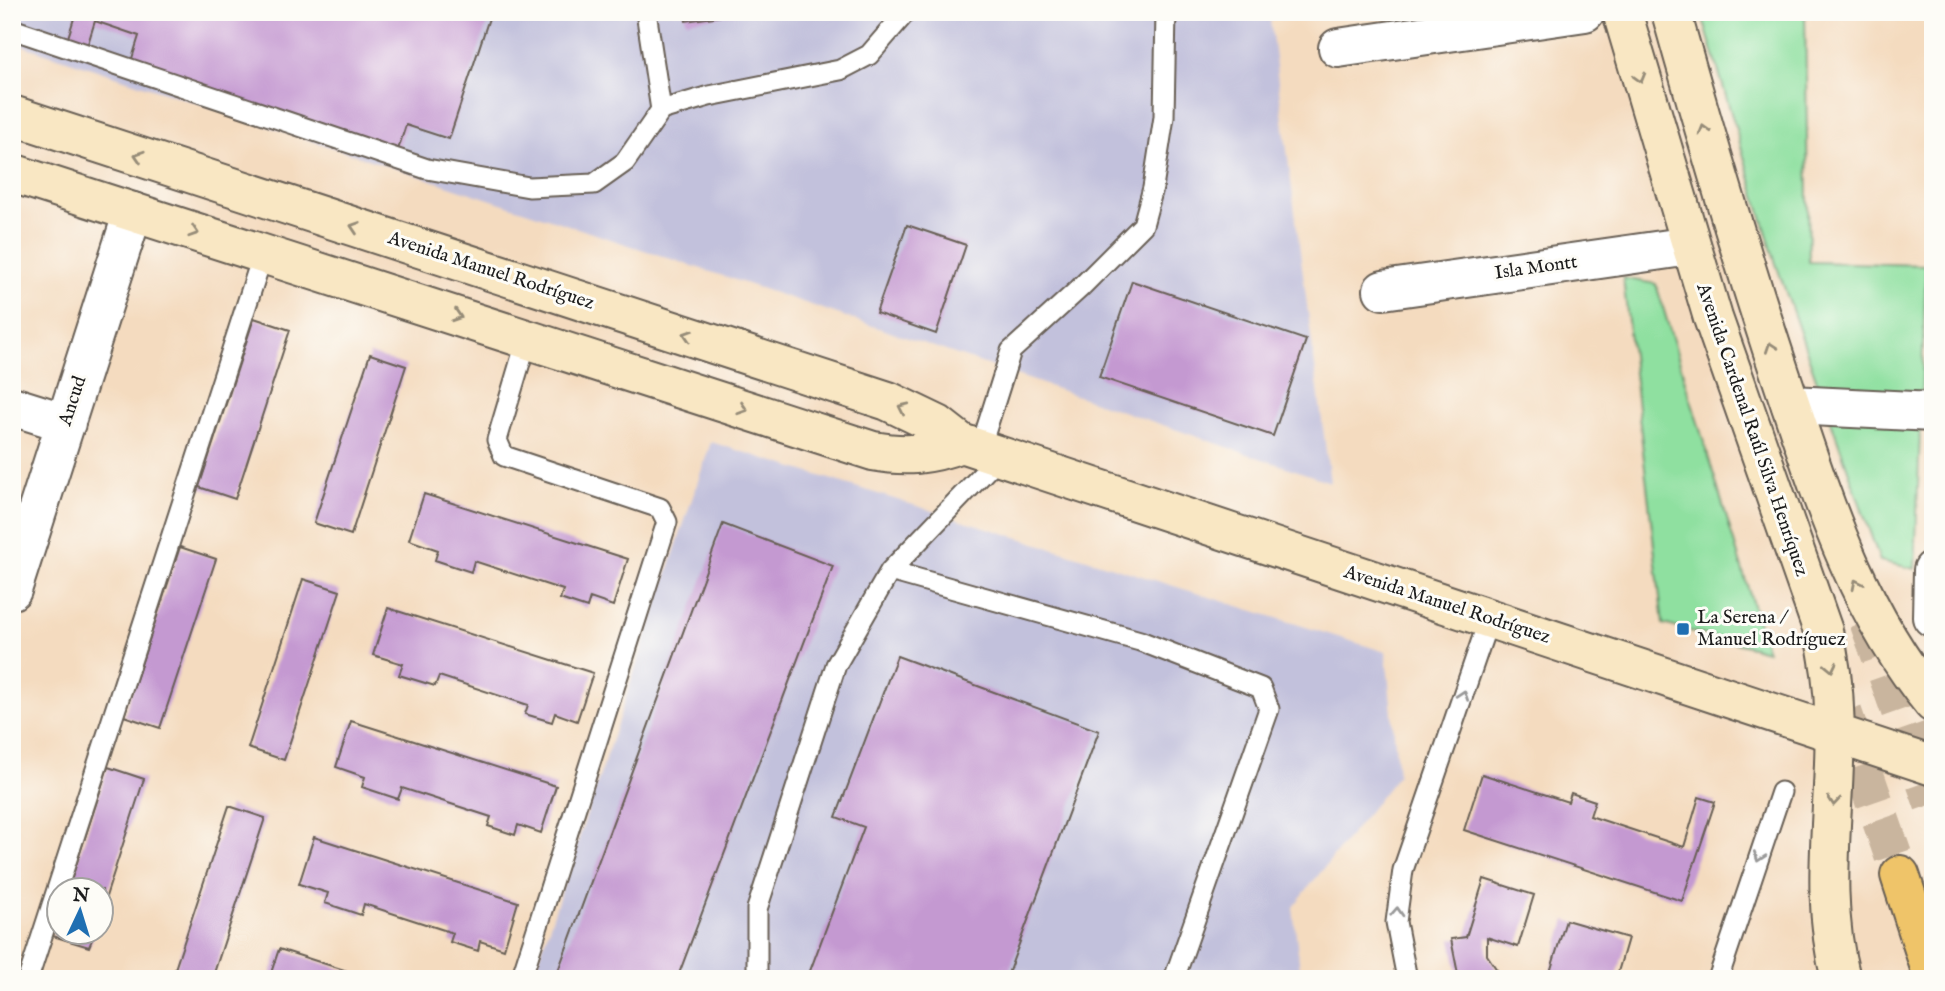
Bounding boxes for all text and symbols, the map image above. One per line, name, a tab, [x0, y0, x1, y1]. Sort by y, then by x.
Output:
one-way arrow	[1632, 72, 1647, 84]
one-way arrow	[1698, 124, 1712, 136]
one-way arrow	[133, 150, 145, 164]
one-way arrow	[349, 220, 361, 235]
one-way arrow	[188, 223, 200, 238]
street label: Avenida Manuel Rodríguez	[384, 226, 597, 316]
street label: Isla Montt	[1493, 250, 1579, 286]
street label: Avenida Cardenal Raúl Silva Henríquez	[1690, 279, 1814, 580]
one-way arrow	[451, 308, 463, 323]
one-way arrow	[682, 329, 694, 344]
one-way arrow	[1765, 342, 1779, 354]
street label: Ancud	[53, 372, 93, 430]
one-way arrow	[737, 401, 749, 416]
one-way arrow	[898, 402, 910, 416]
street label: Avenida Manuel Rodríguez	[1340, 560, 1553, 650]
one-way arrow	[1852, 579, 1866, 591]
place label: La Serena / Manuel Rodríguez	[1697, 606, 1846, 652]
marker: La Serena / Manuel Rodríguez	[1675, 621, 1691, 637]
one-way arrow	[1823, 661, 1838, 673]
one-way arrow	[1455, 689, 1469, 702]
one-way arrow	[1827, 796, 1842, 807]
one-way arrow	[1753, 850, 1767, 863]
north arrow	[46, 876, 116, 946]
text: N	[71, 883, 91, 909]
one-way arrow	[1389, 906, 1404, 917]

